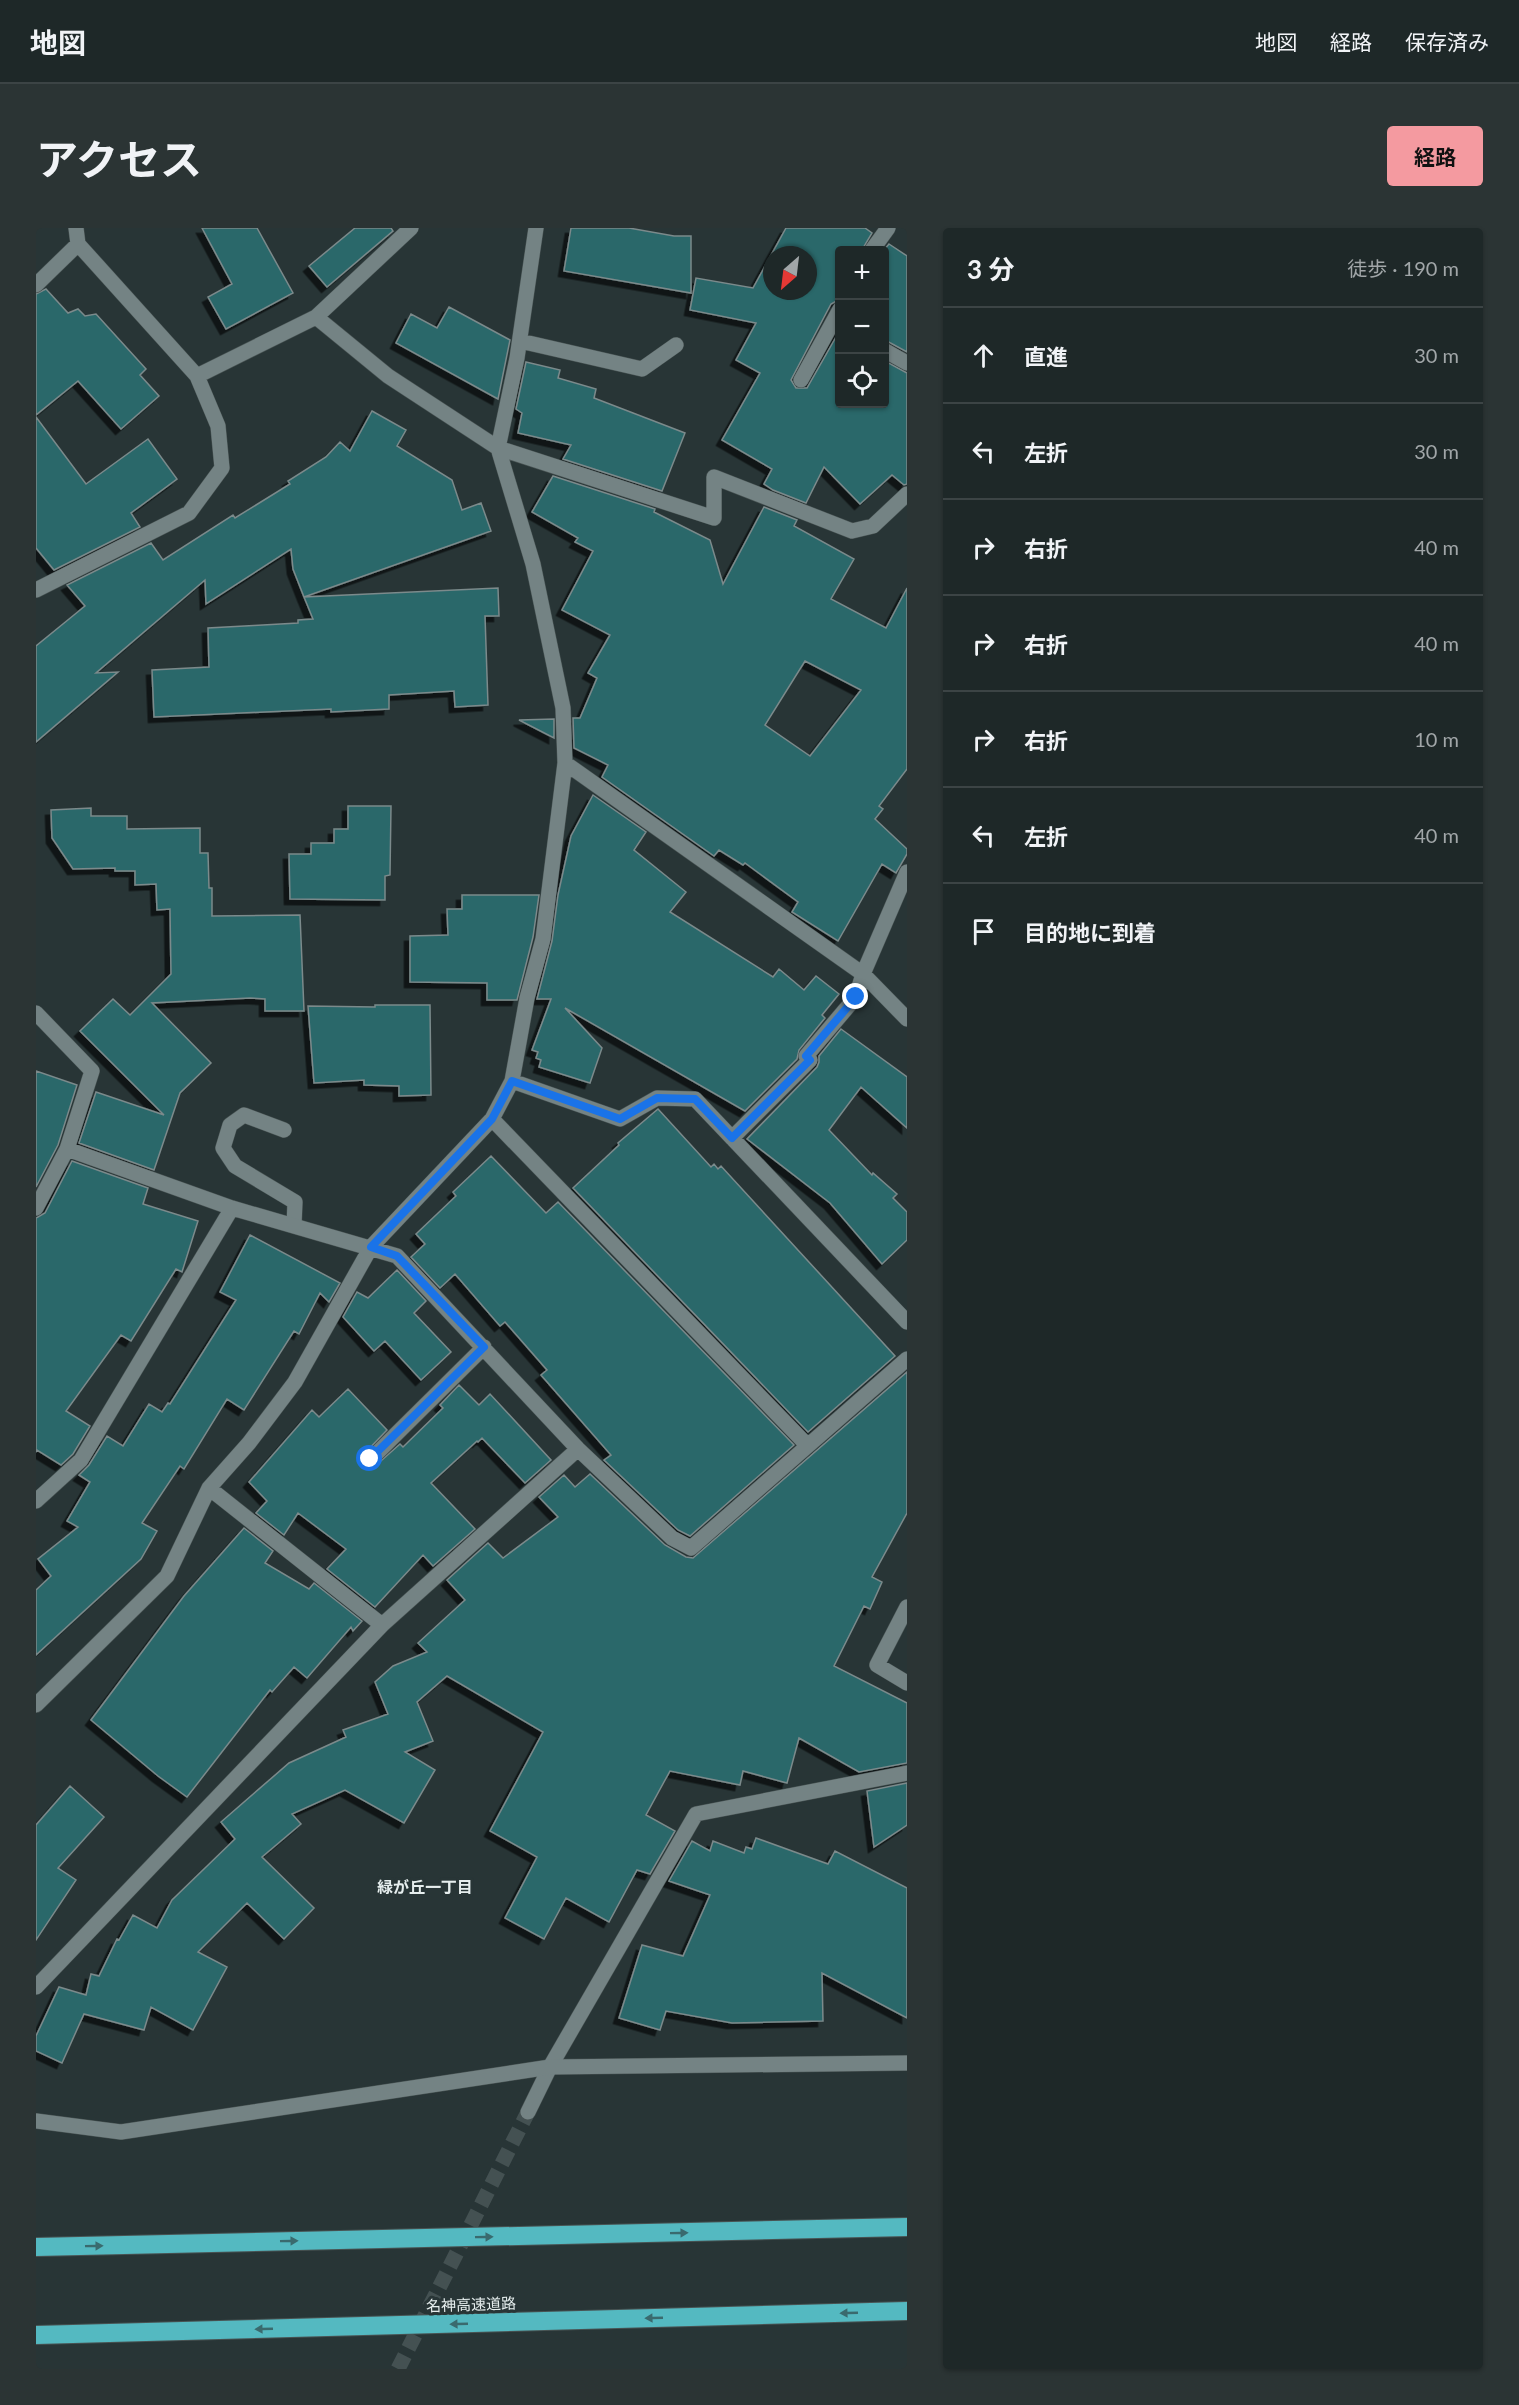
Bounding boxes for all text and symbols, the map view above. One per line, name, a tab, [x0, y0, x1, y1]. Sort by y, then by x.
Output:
text: 地図	[30, 25, 86, 59]
text: 地図	[1255, 29, 1297, 54]
text: 経路	[1330, 29, 1372, 54]
text: 保存済み	[1405, 29, 1489, 54]
button: 経路	[1387, 126, 1483, 186]
text: アクセス	[36, 134, 202, 184]
north arrow	[763, 246, 817, 300]
map controls	[835, 246, 889, 408]
button: +	[835, 246, 889, 300]
text: 3 分	[967, 253, 1014, 285]
text: 徒歩 · 190 m	[1347, 256, 1459, 280]
button: −	[835, 300, 889, 354]
icon: ahead	[967, 339, 1000, 372]
text: 直進	[1024, 343, 1068, 370]
text: 30 m	[1414, 343, 1459, 367]
button: locate	[835, 354, 889, 408]
icon: left	[967, 435, 1000, 468]
text: 左折	[1024, 439, 1068, 466]
text: 30 m	[1414, 439, 1459, 463]
icon: right	[967, 531, 1000, 564]
text: 右折	[1024, 535, 1068, 562]
text: 40 m	[1414, 535, 1459, 559]
icon: right	[967, 627, 1000, 660]
text: 右折	[1024, 631, 1068, 658]
text: 40 m	[1414, 631, 1459, 655]
icon: right	[967, 723, 1000, 756]
text: 右折	[1024, 727, 1068, 754]
text: 10 m	[1414, 727, 1459, 751]
icon: left	[967, 819, 1000, 852]
text: 左折	[1024, 823, 1068, 850]
text: 40 m	[1414, 823, 1459, 847]
icon: arrive	[967, 915, 1000, 948]
text: 目的地に到着	[1024, 919, 1156, 946]
route end	[842, 983, 868, 1009]
route start	[356, 1445, 382, 1471]
district label: 緑が丘一丁目	[377, 1877, 473, 1896]
one-way arrow	[670, 2228, 689, 2237]
one-way arrow	[475, 2232, 494, 2242]
one-way arrow	[280, 2237, 299, 2246]
one-way arrow	[85, 2241, 104, 2250]
street label: 名神高速道路	[426, 2293, 516, 2315]
one-way arrow	[839, 2308, 858, 2318]
one-way arrow	[644, 2314, 663, 2323]
one-way arrow	[449, 2319, 468, 2328]
one-way arrow	[254, 2324, 273, 2333]

